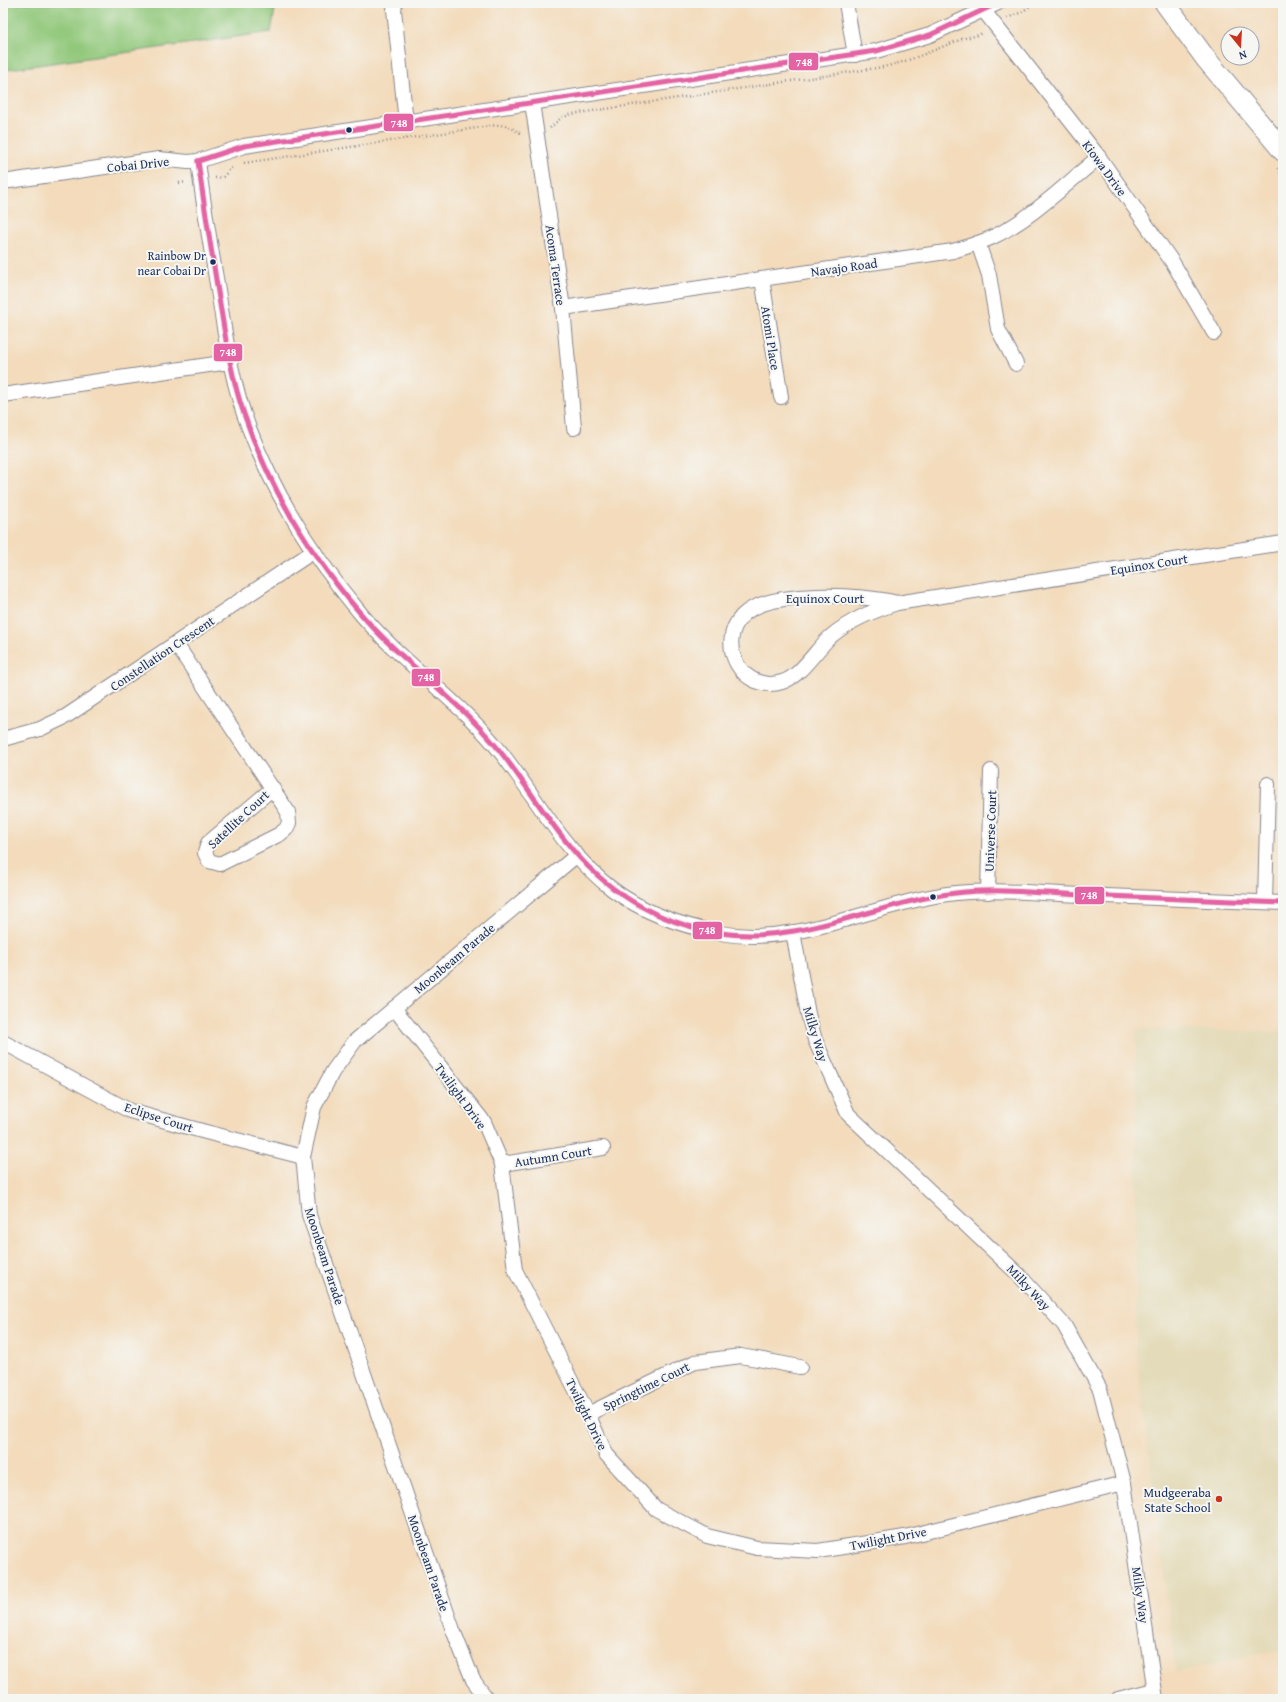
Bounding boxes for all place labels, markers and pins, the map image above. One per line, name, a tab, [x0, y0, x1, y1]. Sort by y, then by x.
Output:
unlabelled marker	[344, 125, 354, 135]
place label: Rainbow Dr near Cobai Dr	[138, 247, 206, 279]
marker: Rainbow Dr near Cobai Dr	[208, 257, 218, 267]
unlabelled marker	[928, 892, 938, 902]
place label: Mudgeeraba State School	[1143, 1483, 1212, 1517]
marker: Mudgeeraba State School	[1214, 1494, 1224, 1504]

